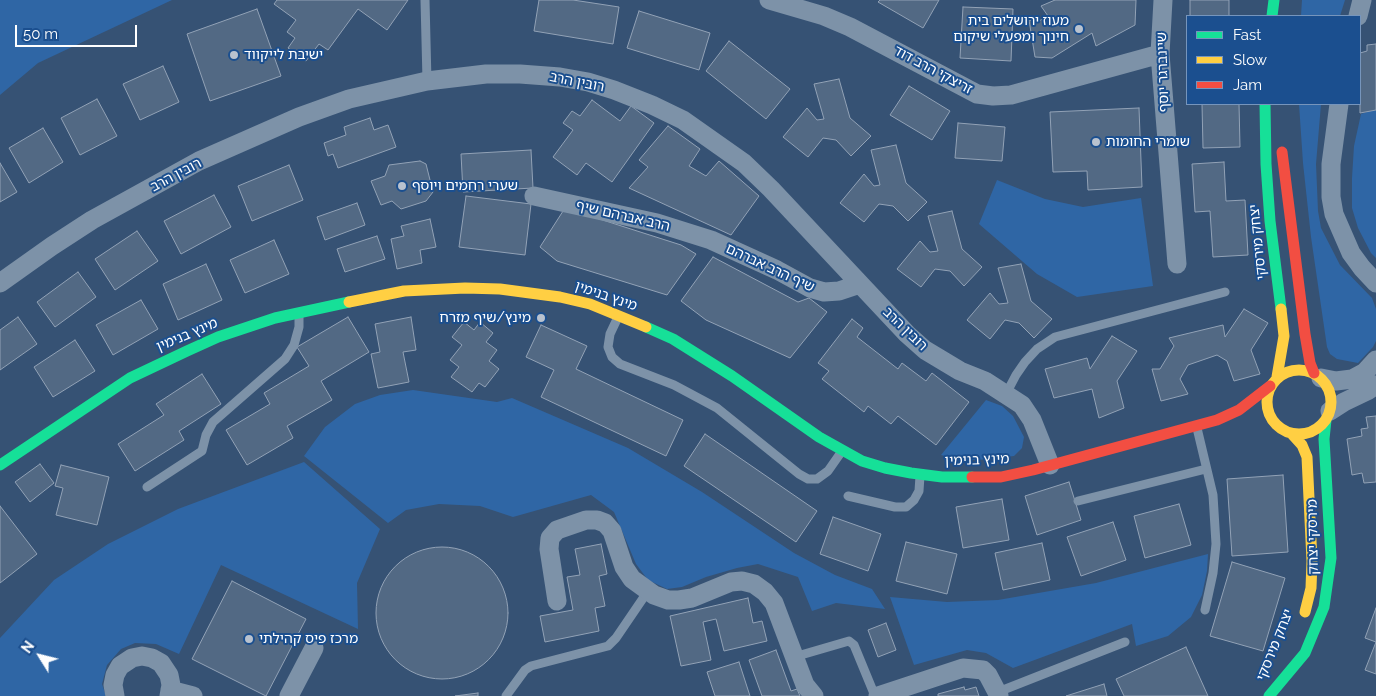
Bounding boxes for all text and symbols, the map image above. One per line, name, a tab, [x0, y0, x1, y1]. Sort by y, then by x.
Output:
place label: מעוז ירושלים בית חינוך ומפעלי שיקום	[953, 13, 1069, 46]
scale bar	[18, 15, 140, 47]
legend	[1186, 15, 1361, 105]
marker: מעוז ירושלים בית חינוך ומפעלי שיקום	[1073, 23, 1085, 35]
text: 50 m	[23, 25, 58, 43]
text: Fast	[1233, 26, 1261, 44]
street label: שיינברגר יוסף	[1153, 32, 1173, 112]
street label: זריצקי הרב דוד	[891, 42, 975, 98]
place label: ישיבת לייקווד	[244, 47, 323, 63]
marker: ישיבת לייקווד	[228, 49, 240, 61]
text: Slow	[1233, 51, 1267, 69]
street label: רובין הרב	[548, 68, 606, 96]
text: Jam	[1233, 76, 1262, 94]
place label: שומרי החומות	[1106, 134, 1190, 150]
marker: שומרי החומות	[1090, 136, 1102, 148]
street label: רובין הרב	[148, 155, 204, 195]
place label: שערי רחמים ויוסף	[412, 178, 518, 194]
marker: שערי רחמים ויוסף	[396, 180, 408, 192]
street label: הרב אברהם שיף	[574, 197, 672, 235]
street label: יצחק מירסקי	[1246, 203, 1270, 281]
street label: שיף הרב אברהם	[723, 240, 817, 296]
street label: מינץ בנימין	[573, 278, 639, 314]
street label: רובין הרב	[879, 304, 931, 354]
place label: מינץ/שיף מזרח	[439, 310, 531, 326]
marker: מינץ/שיף מזרח	[535, 312, 547, 324]
street label: מינץ בנימין	[154, 315, 220, 355]
street label: מינץ בנימין	[944, 450, 1010, 470]
street label: מירסקי יצחק	[1304, 499, 1322, 575]
street label: יצחק מירסקי	[1253, 607, 1297, 683]
north arrow	[15, 631, 65, 681]
place label: מרכז פיס קהילתי	[259, 631, 358, 647]
marker: מרכז פיס קהילתי	[243, 633, 255, 645]
text: N	[18, 638, 37, 656]

